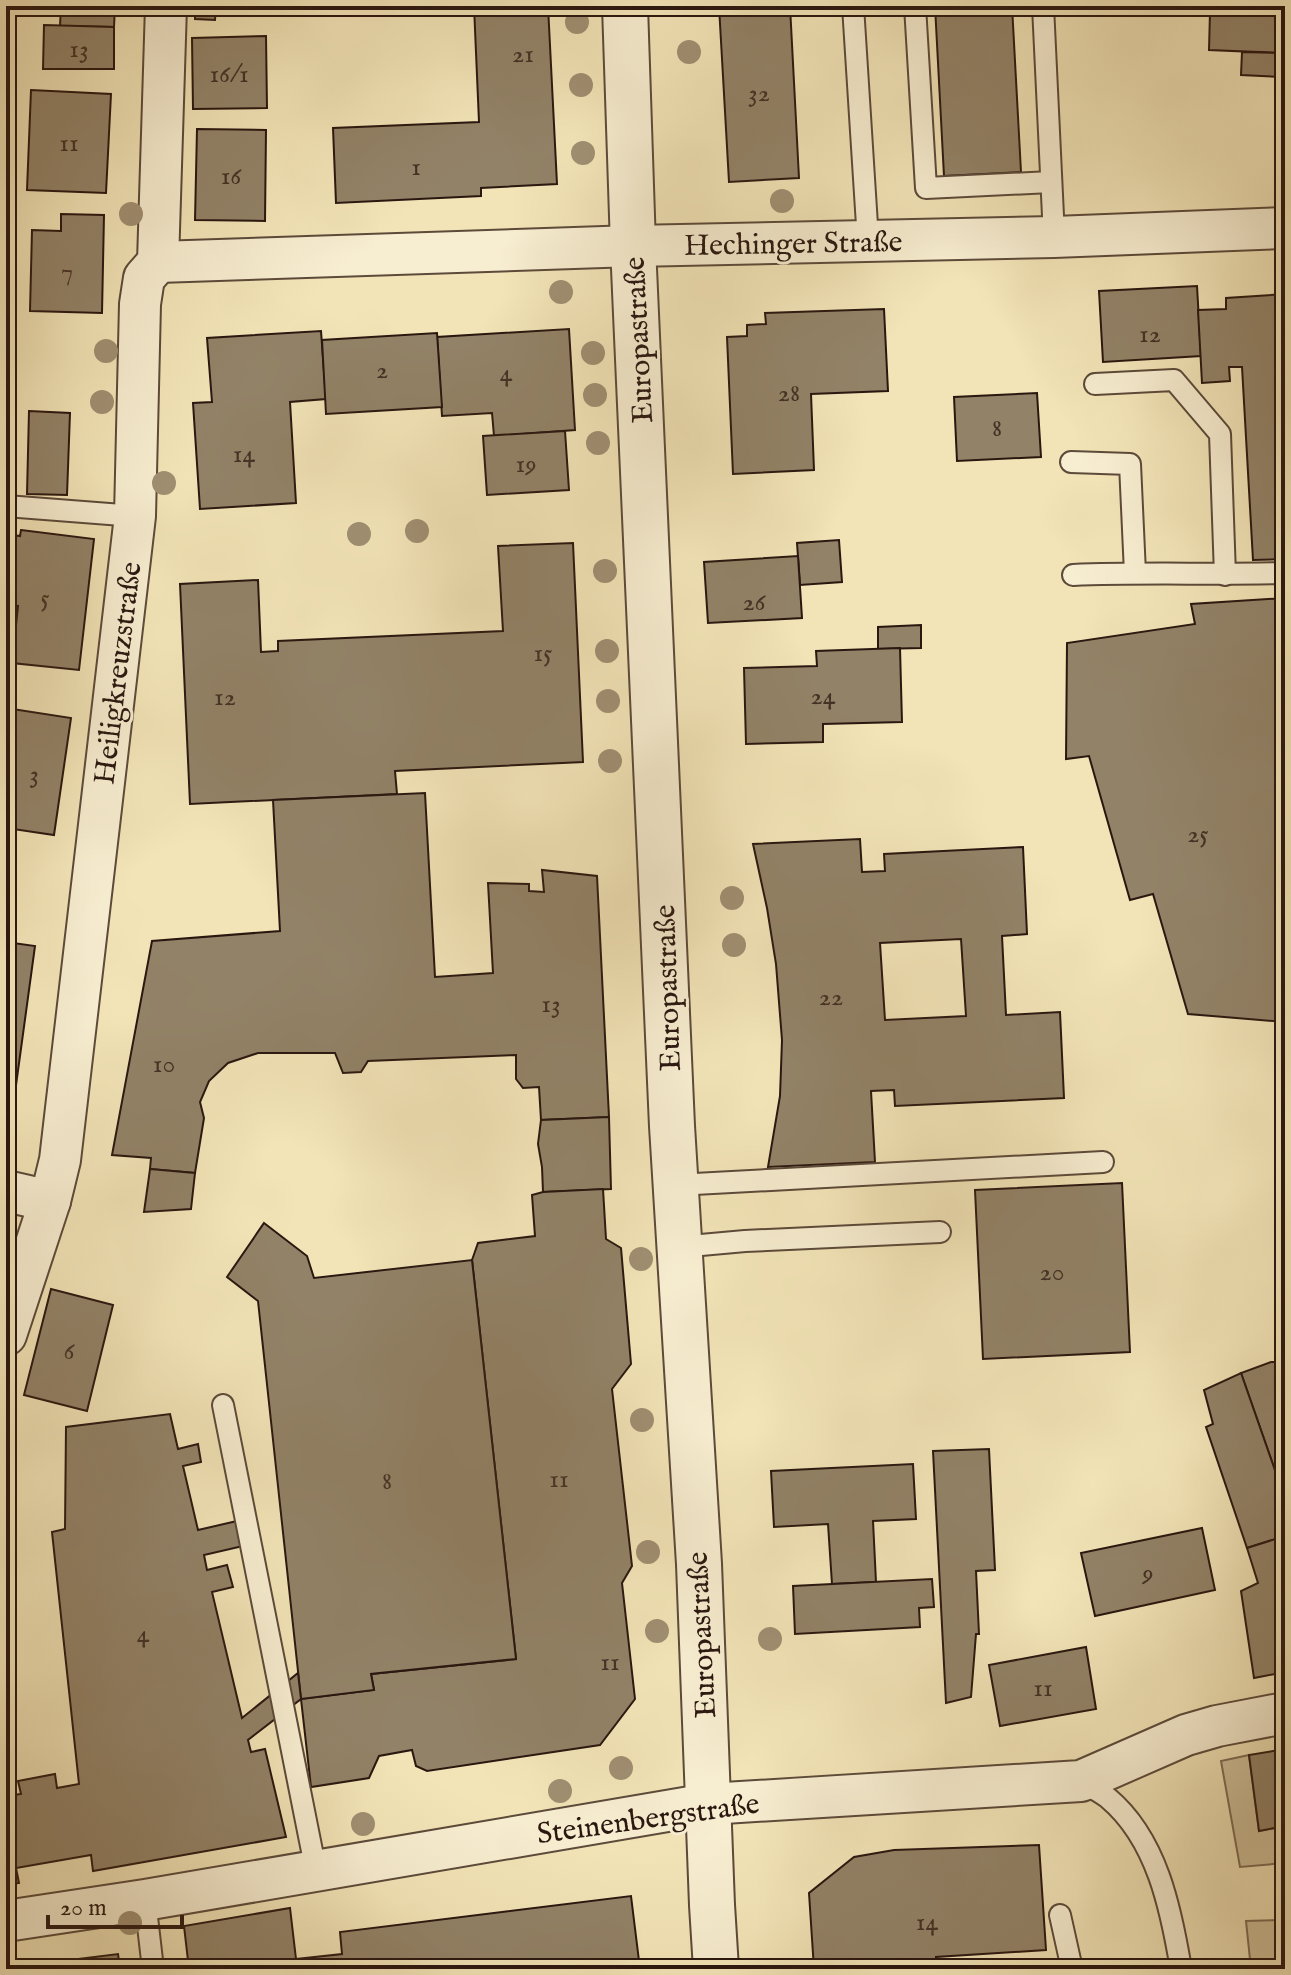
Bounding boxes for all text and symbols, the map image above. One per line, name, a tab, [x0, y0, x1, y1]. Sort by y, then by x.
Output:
house number: 13	[69, 33, 89, 66]
house number: 21	[512, 38, 534, 71]
house number: 16/1	[209, 58, 249, 91]
house number: 32	[748, 77, 770, 110]
house number: 11	[59, 127, 79, 160]
house number: 1	[411, 151, 421, 184]
house number: 16	[221, 160, 242, 193]
street label: Hechinger Straße	[683, 224, 903, 266]
house number: 7	[61, 256, 73, 289]
street label: Europastraße	[617, 256, 663, 424]
house number: 12	[1139, 318, 1161, 351]
house number: 2	[376, 354, 388, 387]
house number: 4	[500, 357, 513, 390]
house number: 28	[778, 377, 800, 410]
house number: 8	[992, 412, 1002, 445]
house number: 14	[233, 438, 255, 471]
house number: 19	[515, 448, 537, 481]
street label: Heiligkreuzstraße	[86, 560, 151, 787]
house number: 5	[40, 582, 50, 615]
house number: 26	[742, 586, 767, 619]
house number: 15	[533, 637, 553, 670]
house number: 24	[811, 680, 836, 713]
house number: 12	[214, 681, 236, 714]
house number: 3	[29, 758, 39, 791]
house number: 25	[1187, 818, 1209, 851]
street label: Europastraße	[647, 904, 691, 1072]
house number: 22	[819, 981, 843, 1014]
house number: 13	[541, 988, 561, 1021]
house number: 10	[153, 1048, 175, 1081]
house number: 20	[1040, 1256, 1064, 1289]
house number: 6	[64, 1335, 76, 1368]
house number: 11	[549, 1463, 569, 1496]
house number: 8	[382, 1465, 392, 1498]
street label: Europastraße	[680, 1551, 726, 1719]
house number: 9	[1141, 1557, 1154, 1590]
house number: 4	[137, 1618, 150, 1651]
house number: 11	[600, 1646, 620, 1679]
house number: 11	[1033, 1672, 1053, 1705]
street label: Steinenbergstraße	[535, 1786, 762, 1854]
scale bar	[48, 1879, 182, 1929]
text: 20 m	[60, 1893, 107, 1924]
house number: 14	[916, 1906, 938, 1939]

